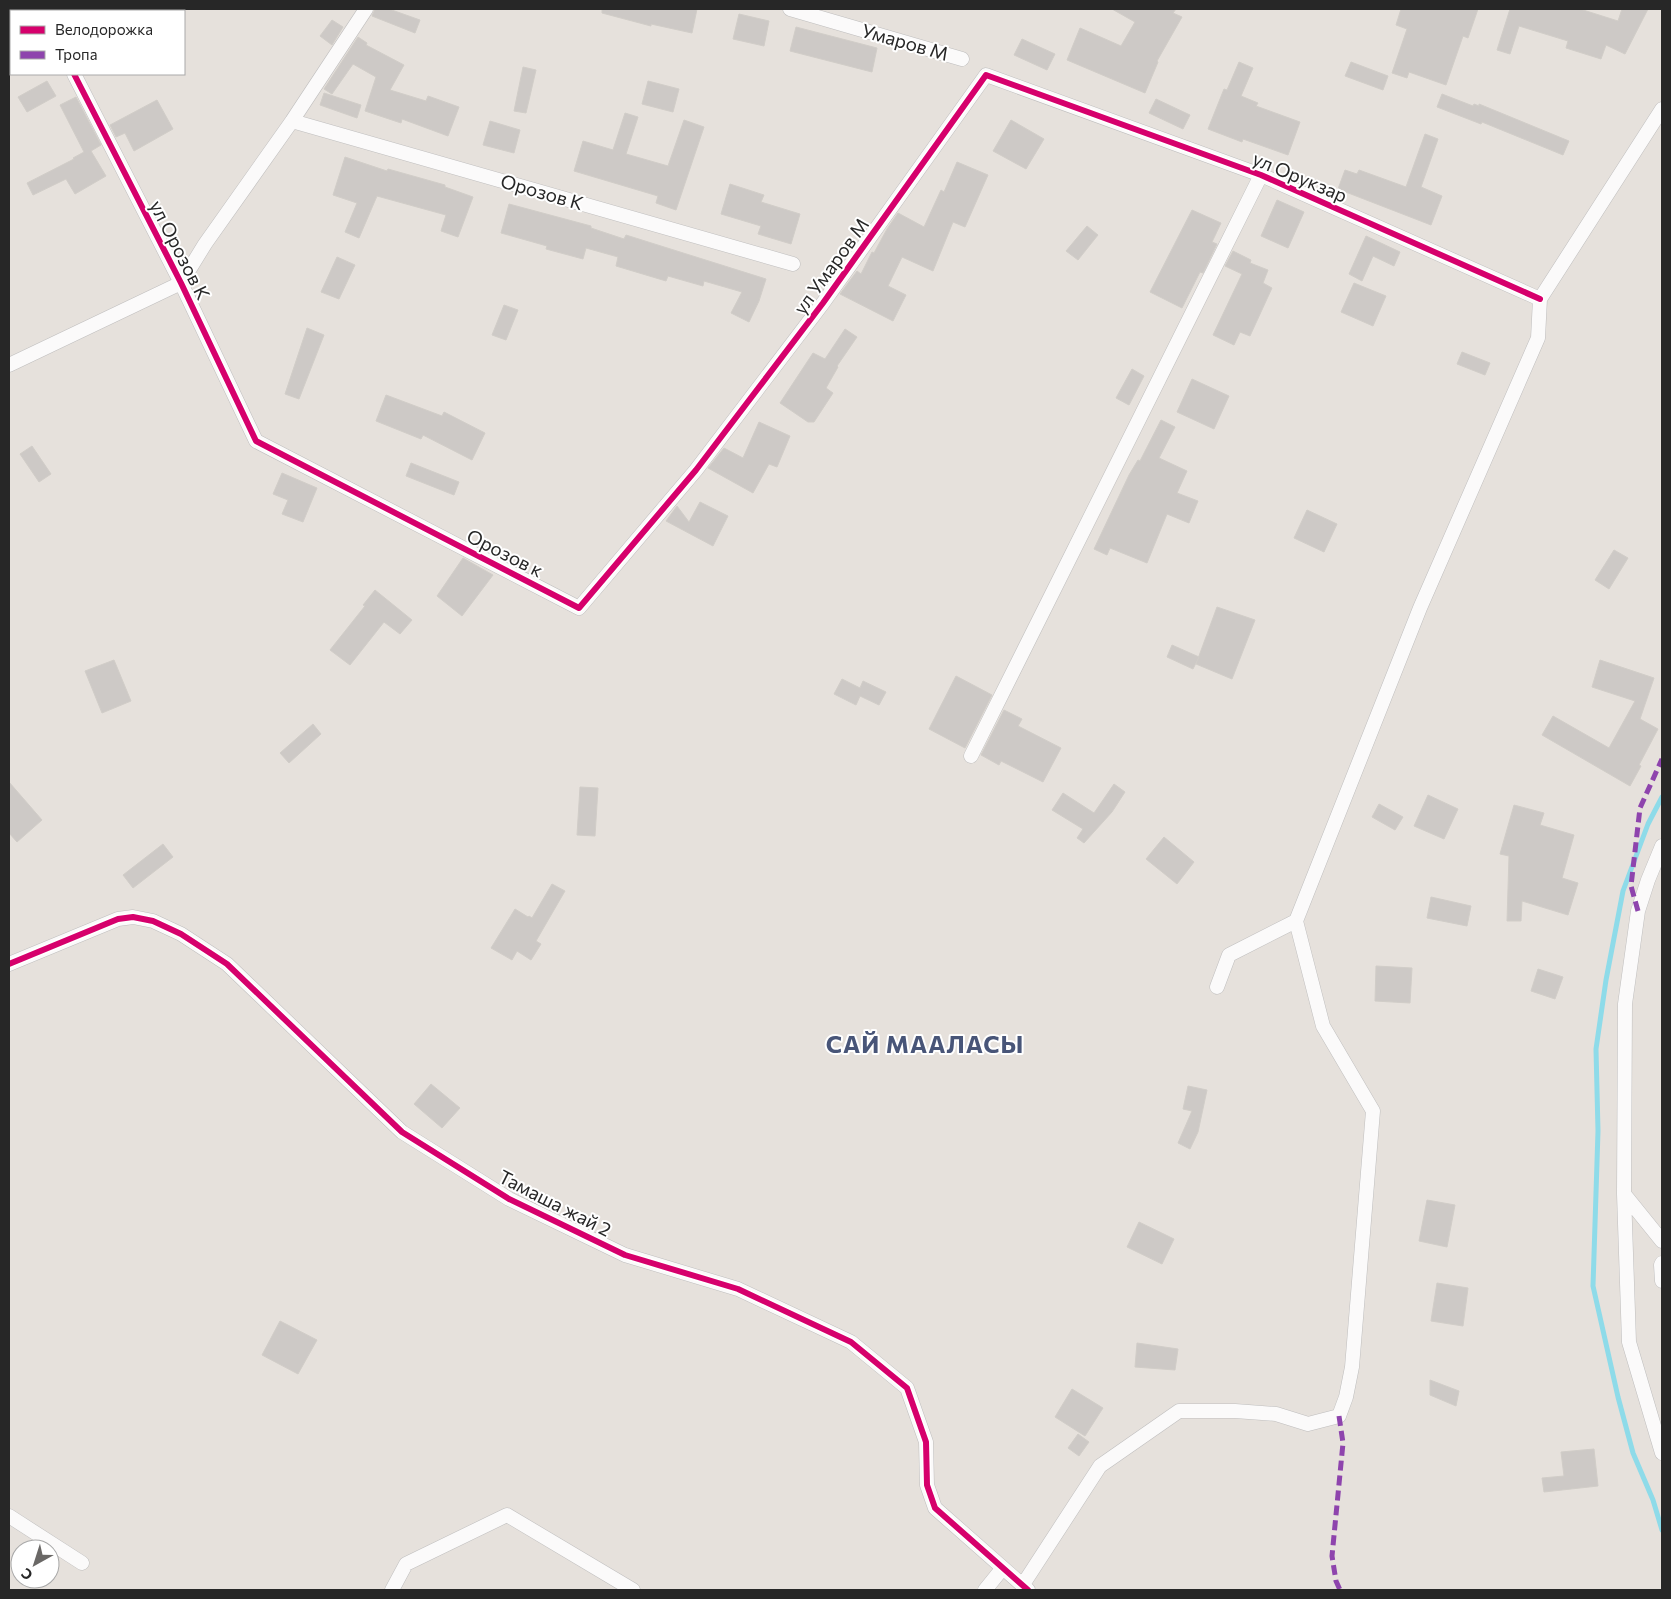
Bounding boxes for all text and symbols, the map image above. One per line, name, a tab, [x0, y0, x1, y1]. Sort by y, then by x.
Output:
legend	[10, 10, 185, 75]
street label: Умаров М	[859, 18, 951, 65]
text: Велодорожка	[55, 20, 153, 38]
text: Тропа	[55, 45, 97, 63]
street label: ул Орукзар	[1250, 146, 1351, 207]
street label: Орозов К	[498, 169, 586, 214]
street label: ул Орозов К	[145, 196, 216, 304]
street label: ул Умаров М	[788, 213, 873, 318]
street label: Орозов к	[463, 524, 547, 582]
district label: САЙ МААЛАСЫ	[826, 1029, 1024, 1058]
street label: Тамаша жай 2	[495, 1164, 615, 1241]
north arrow	[10, 1539, 60, 1589]
text: С	[17, 1565, 36, 1584]

